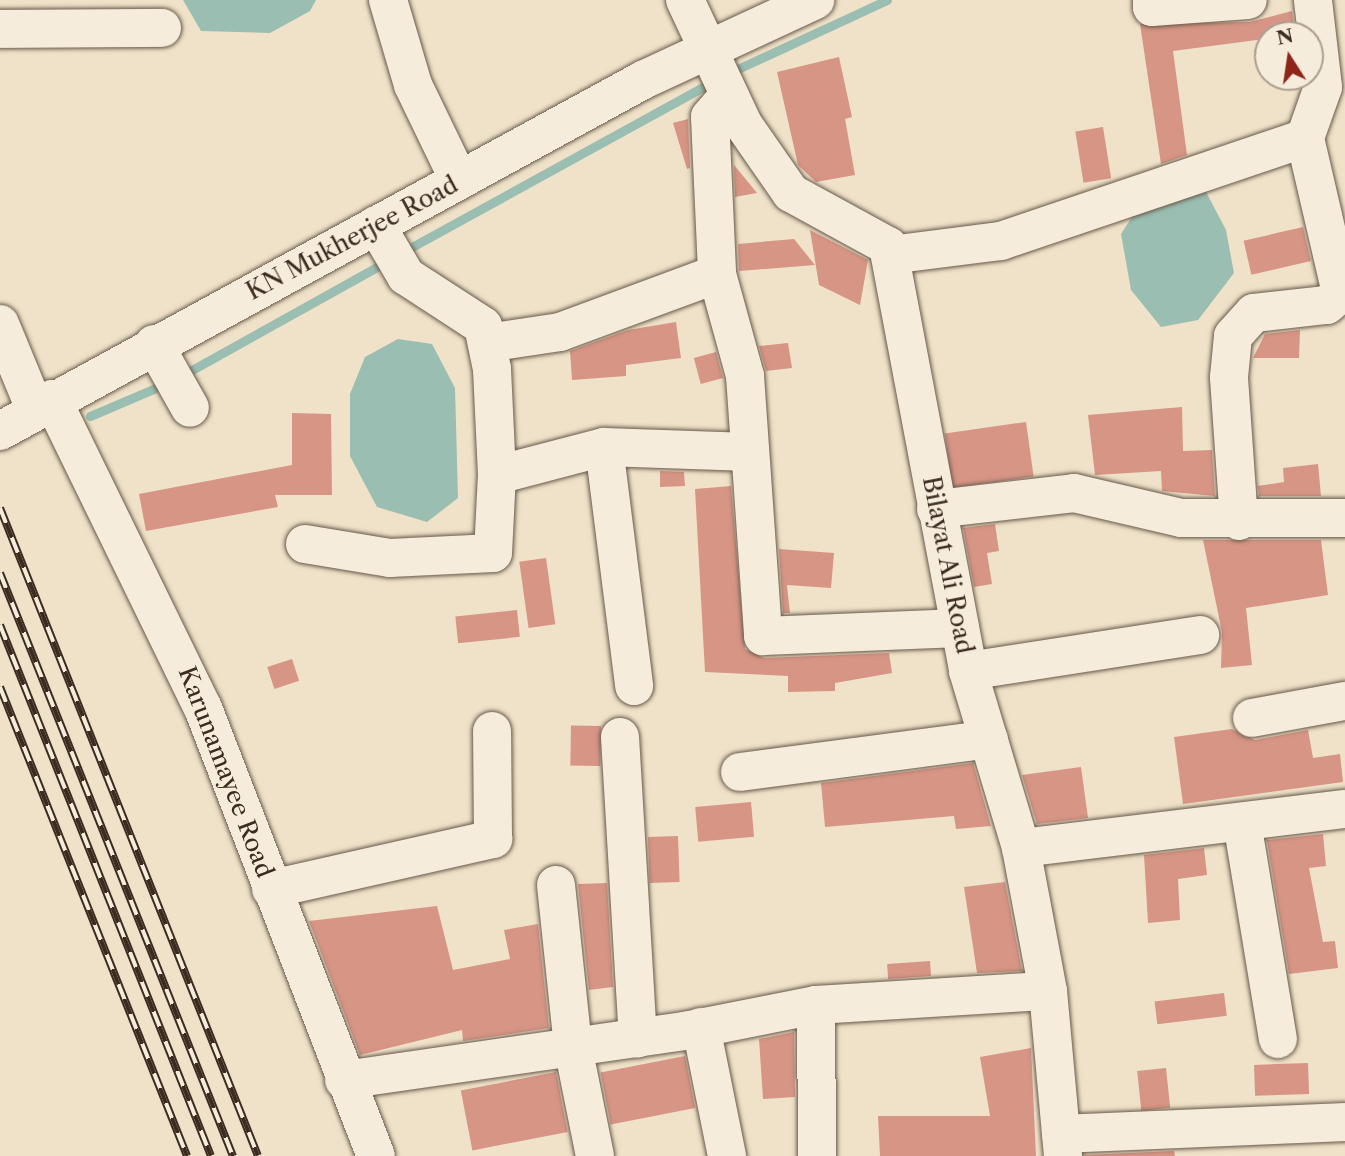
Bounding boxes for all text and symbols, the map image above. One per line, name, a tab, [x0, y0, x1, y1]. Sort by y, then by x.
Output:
north arrow	[1254, 21, 1324, 91]
text: N	[1274, 24, 1295, 50]
street label: KN Mukherjee Road	[241, 170, 463, 306]
street label: Bilayat Ali Road	[917, 473, 979, 657]
street label: Karunamayee Road	[172, 662, 280, 882]

